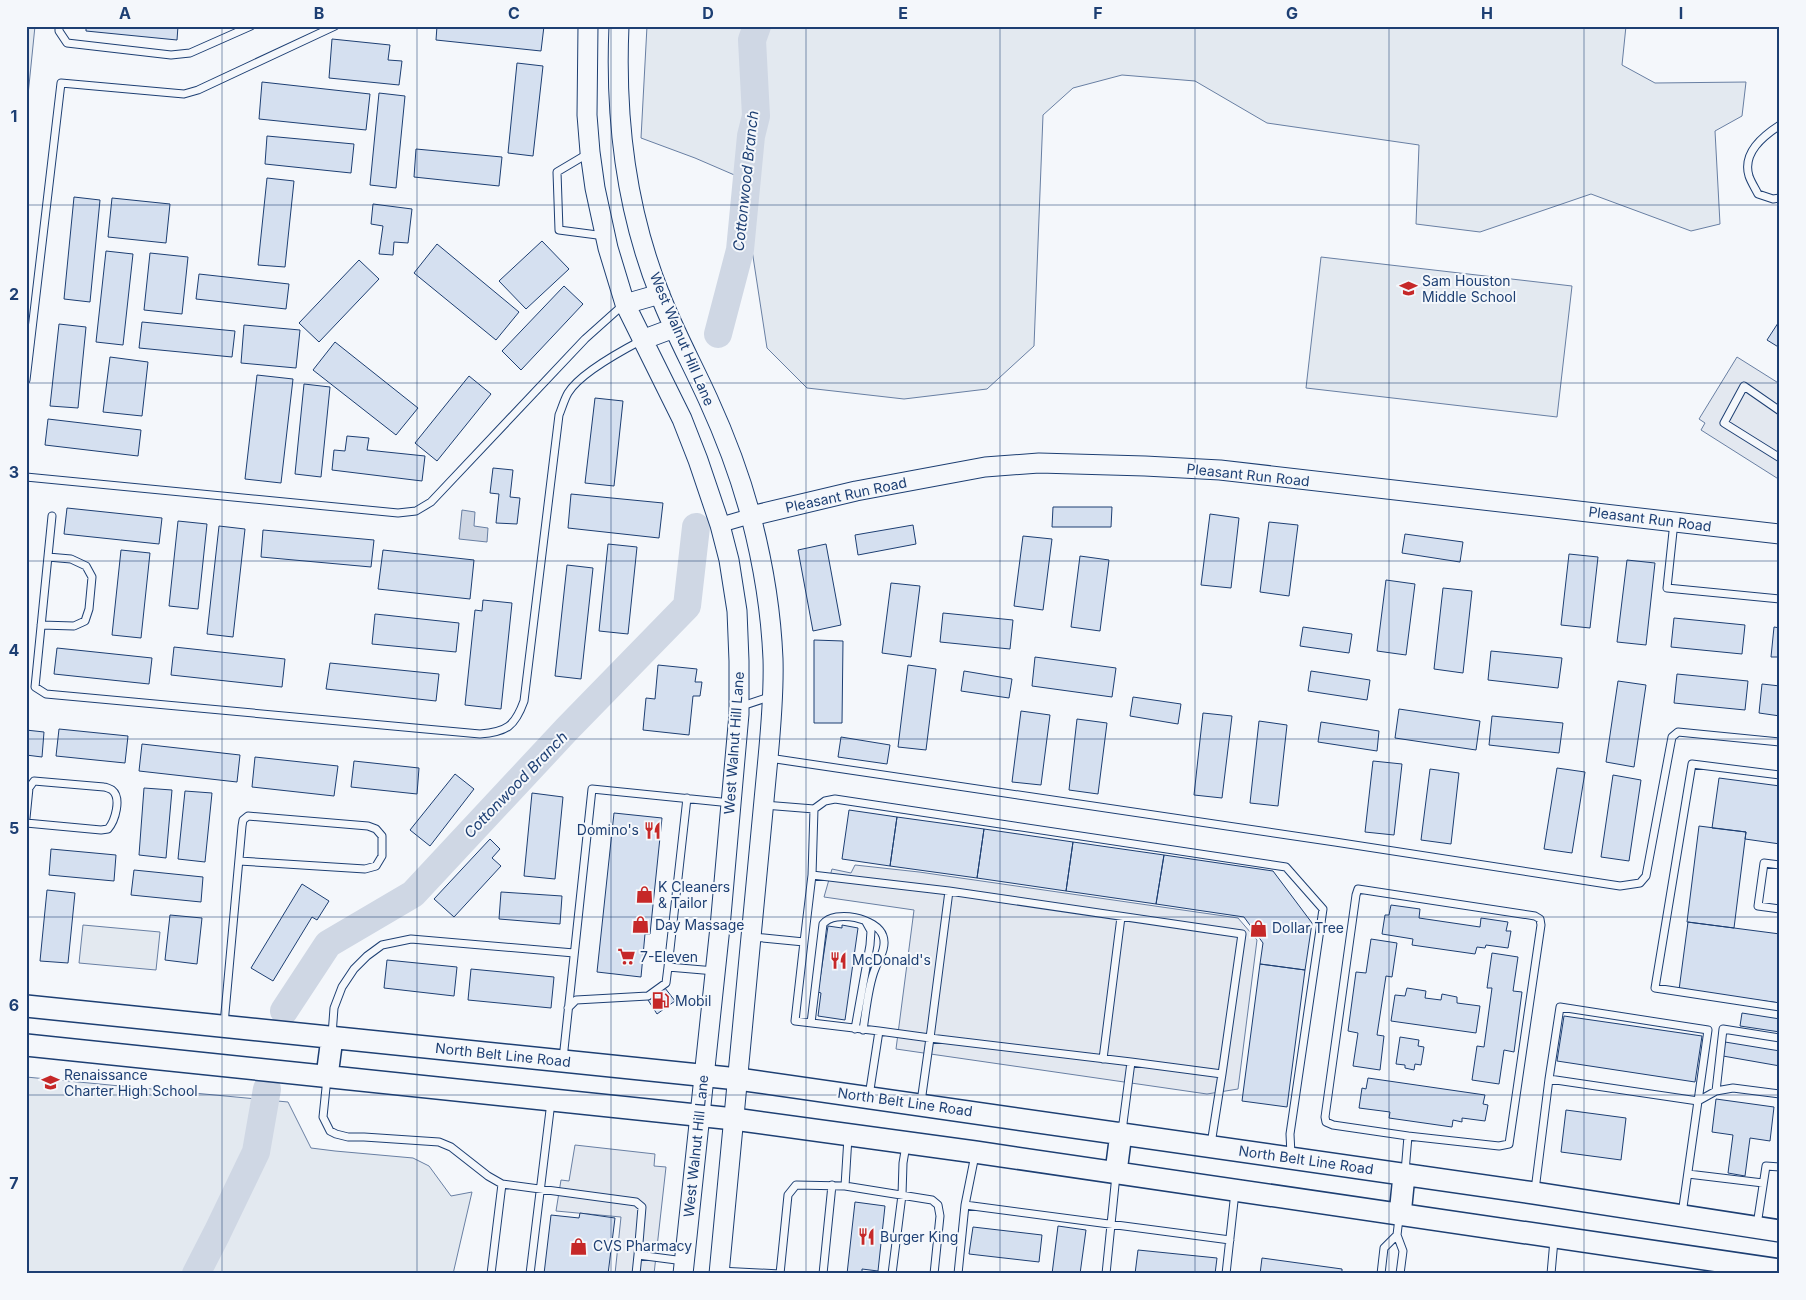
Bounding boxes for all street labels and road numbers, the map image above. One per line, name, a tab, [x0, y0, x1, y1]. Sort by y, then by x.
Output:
street label: West Walnut Hill Lane	[647, 270, 718, 408]
street label: Pleasant Run Road	[1186, 460, 1311, 489]
street label: Pleasant Run Road	[784, 473, 908, 516]
street label: Pleasant Run Road	[1588, 503, 1713, 534]
street label: West Walnut Hill Lane	[720, 671, 747, 815]
street label: North Belt Line Road	[434, 1039, 572, 1070]
street label: West Walnut Hill Lane	[680, 1074, 711, 1218]
street label: North Belt Line Road	[836, 1084, 974, 1119]
street label: North Belt Line Road	[1237, 1142, 1375, 1177]

